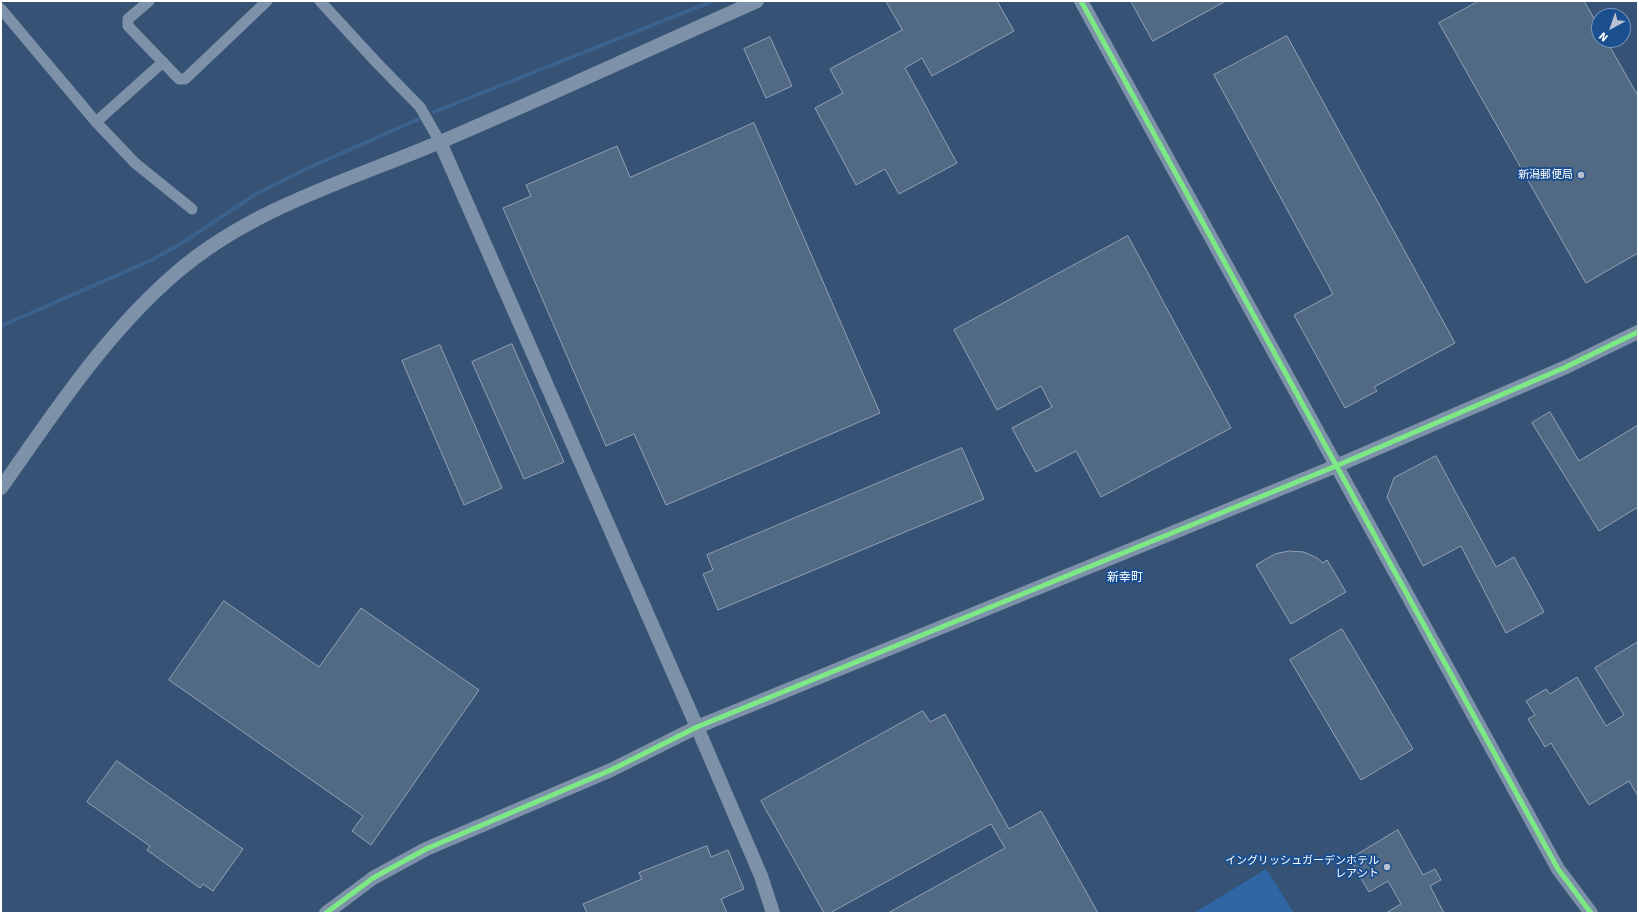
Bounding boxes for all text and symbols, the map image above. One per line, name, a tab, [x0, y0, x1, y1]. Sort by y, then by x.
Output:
north arrow	[1591, 8, 1631, 48]
text: N	[1596, 29, 1611, 44]
place label: 新潟郵便局	[1518, 168, 1573, 182]
marker: 新潟郵便局	[1576, 170, 1586, 180]
district label: 新幸町	[1107, 571, 1143, 585]
place label: イングリッシュガーデンホテル レアント	[1225, 854, 1379, 880]
marker: イングリッシュガーデンホテル レアント	[1382, 862, 1392, 872]

